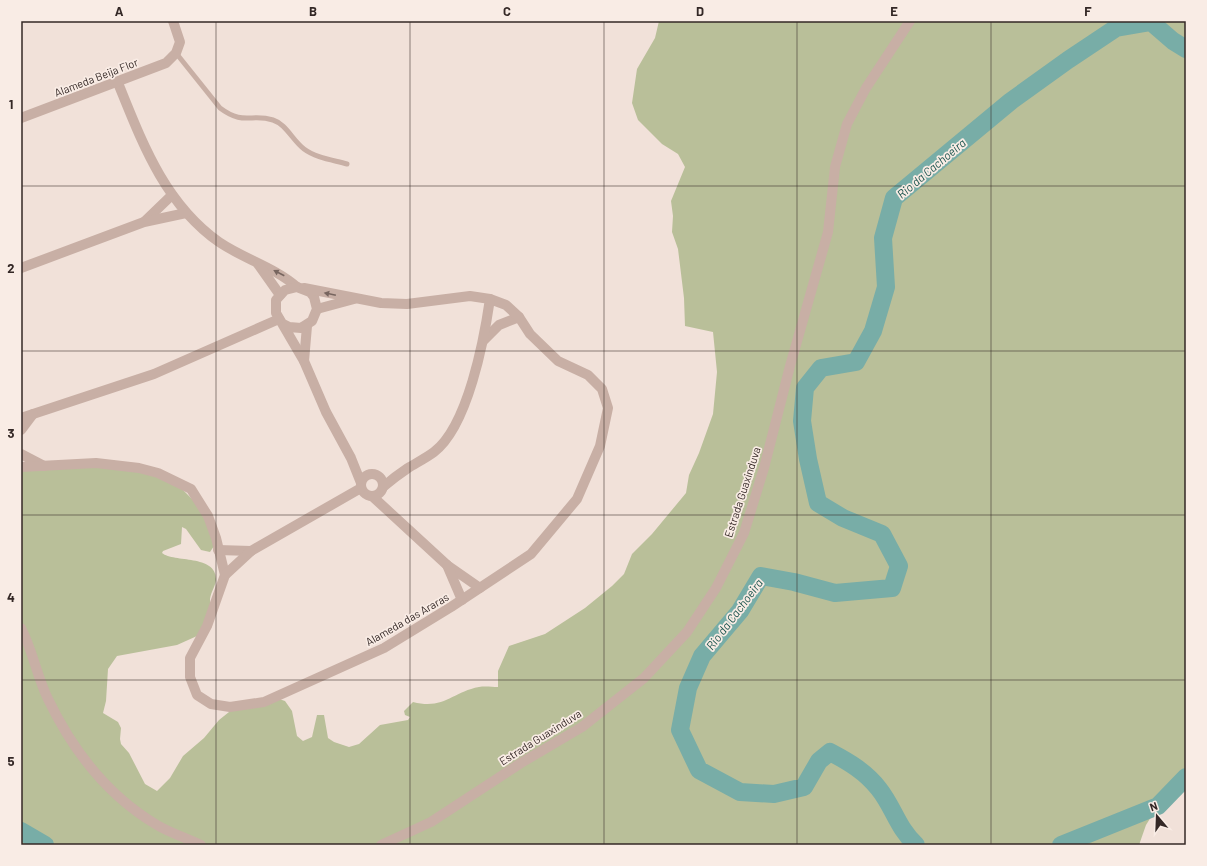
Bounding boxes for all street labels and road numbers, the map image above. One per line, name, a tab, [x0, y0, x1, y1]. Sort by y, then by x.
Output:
street label: Alameda Beija Flor	[52, 55, 140, 99]
street label: Estrada Guaxinduva	[721, 445, 763, 539]
street label: Alameda das Araras	[363, 590, 451, 648]
street label: Estrada Guaxinduva	[497, 707, 583, 767]

